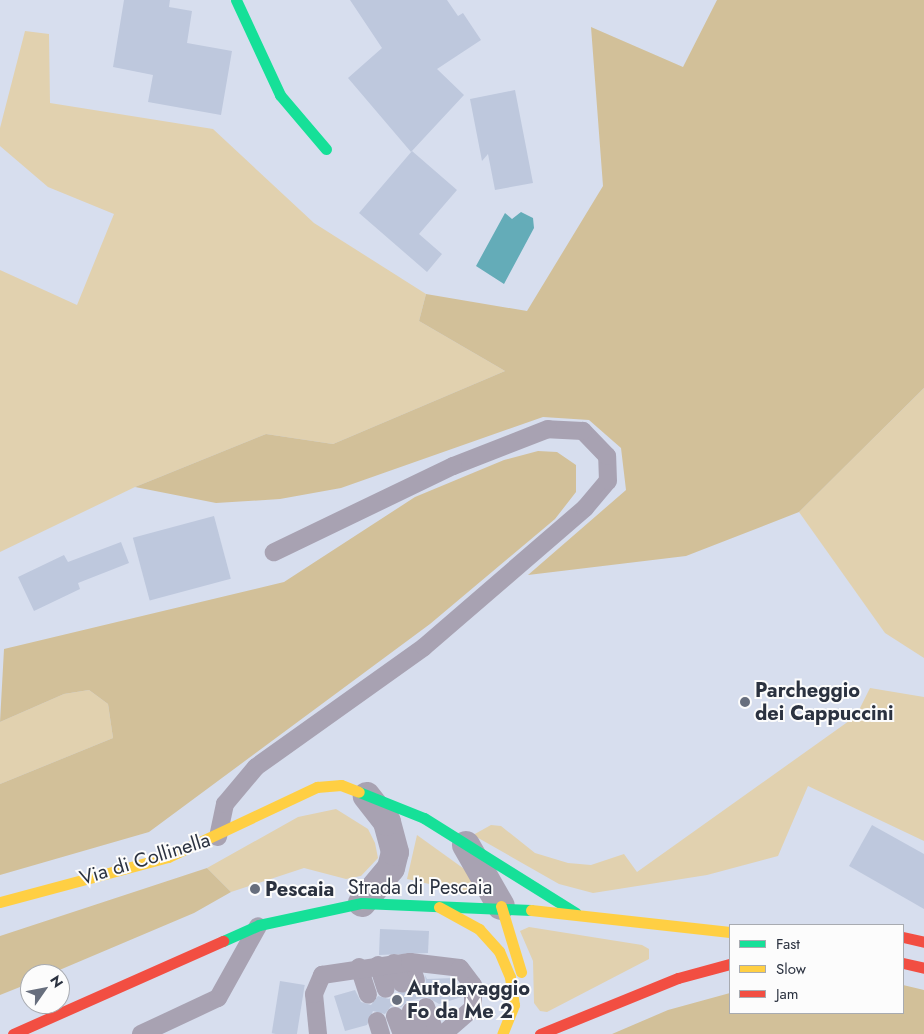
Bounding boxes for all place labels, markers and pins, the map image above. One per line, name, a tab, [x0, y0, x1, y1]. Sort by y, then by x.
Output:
place label: Parcheggio dei Cappuccini	[755, 678, 894, 725]
marker: Parcheggio dei Cappuccini	[739, 696, 751, 708]
place label: Pescaia	[265, 877, 334, 901]
marker: Pescaia	[249, 883, 261, 895]
place label: Autolavaggio Fo da Me 2	[407, 976, 530, 1023]
marker: Autolavaggio Fo da Me 2	[391, 994, 403, 1006]

